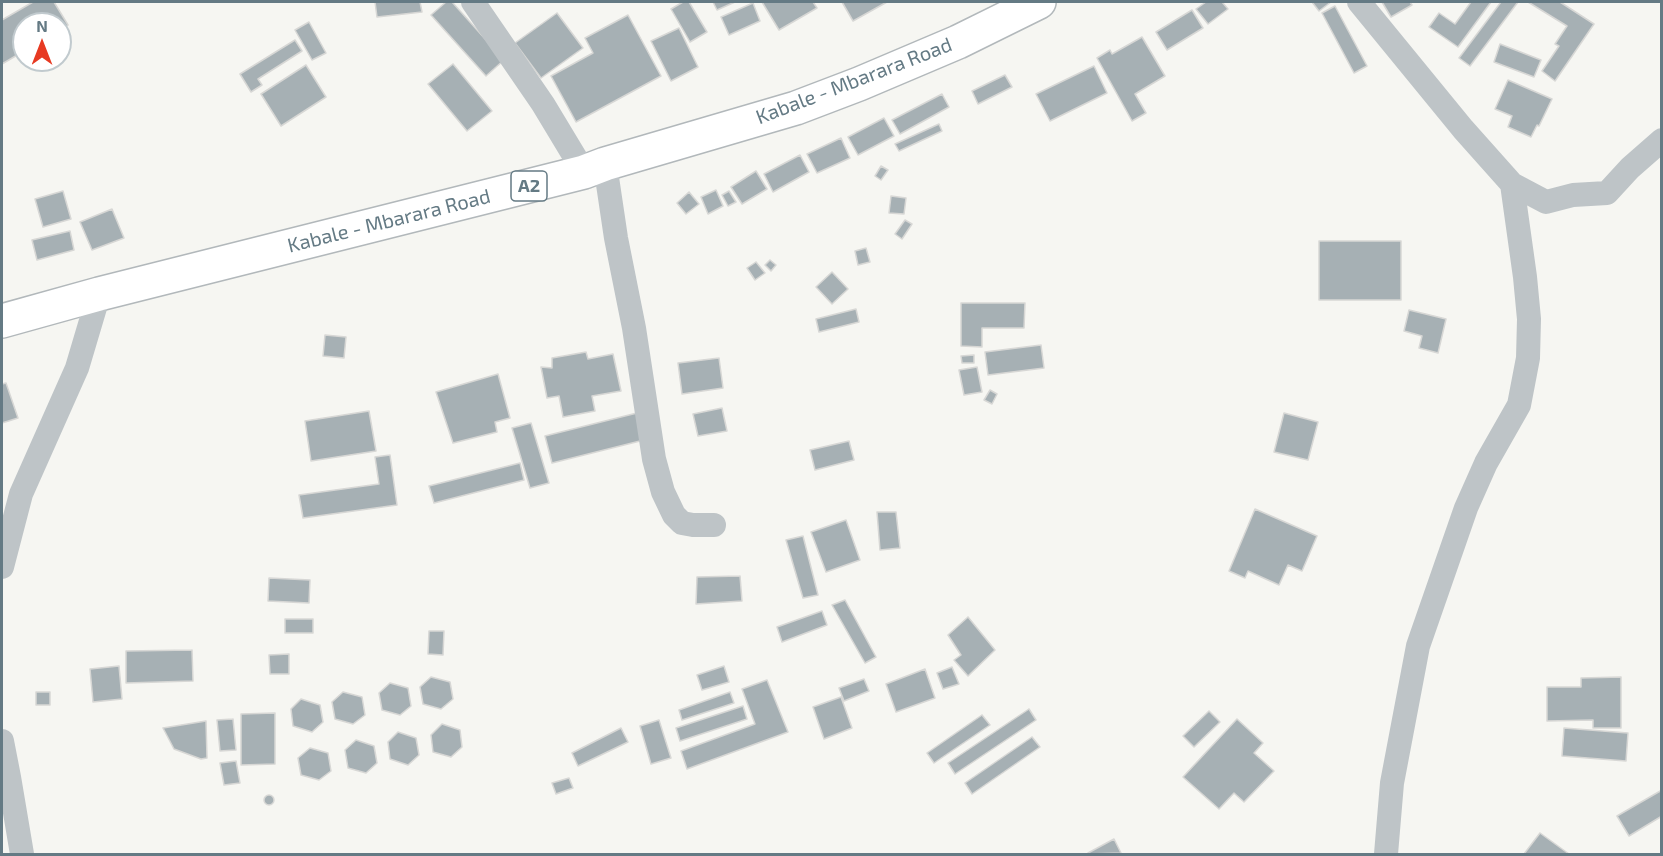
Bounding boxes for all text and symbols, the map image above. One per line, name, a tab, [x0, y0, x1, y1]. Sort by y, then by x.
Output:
north arrow	[12, 12, 72, 72]
text: N	[36, 16, 48, 35]
street label: Kabale - Mbarara Road	[753, 32, 955, 130]
road number: A2	[511, 171, 547, 201]
street label: Kabale - Mbarara Road	[285, 184, 493, 258]

